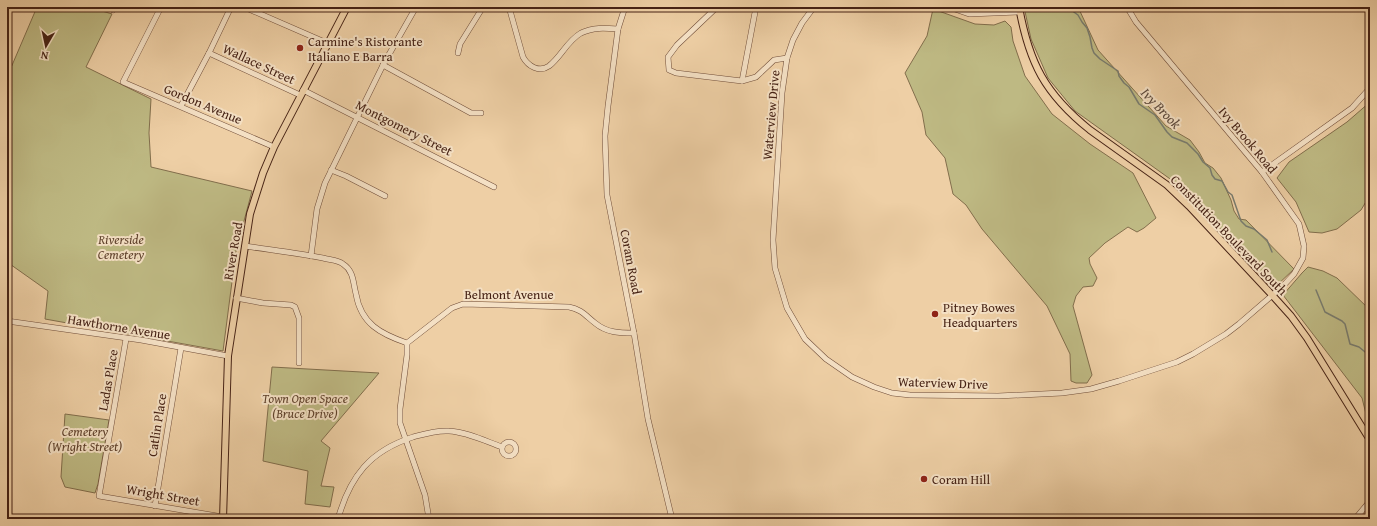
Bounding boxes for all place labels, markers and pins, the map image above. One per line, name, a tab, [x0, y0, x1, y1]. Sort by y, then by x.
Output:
place label: Carmine's Ristorante Italiano E Barra	[308, 32, 423, 66]
marker: Carmine's Ristorante Italiano E Barra	[295, 43, 305, 53]
place label: Pitney Bowes Headquarters	[943, 298, 1017, 332]
marker: Pitney Bowes Headquarters	[930, 309, 940, 319]
place label: Coram Hill	[932, 470, 990, 489]
marker: Coram Hill	[919, 474, 929, 484]

